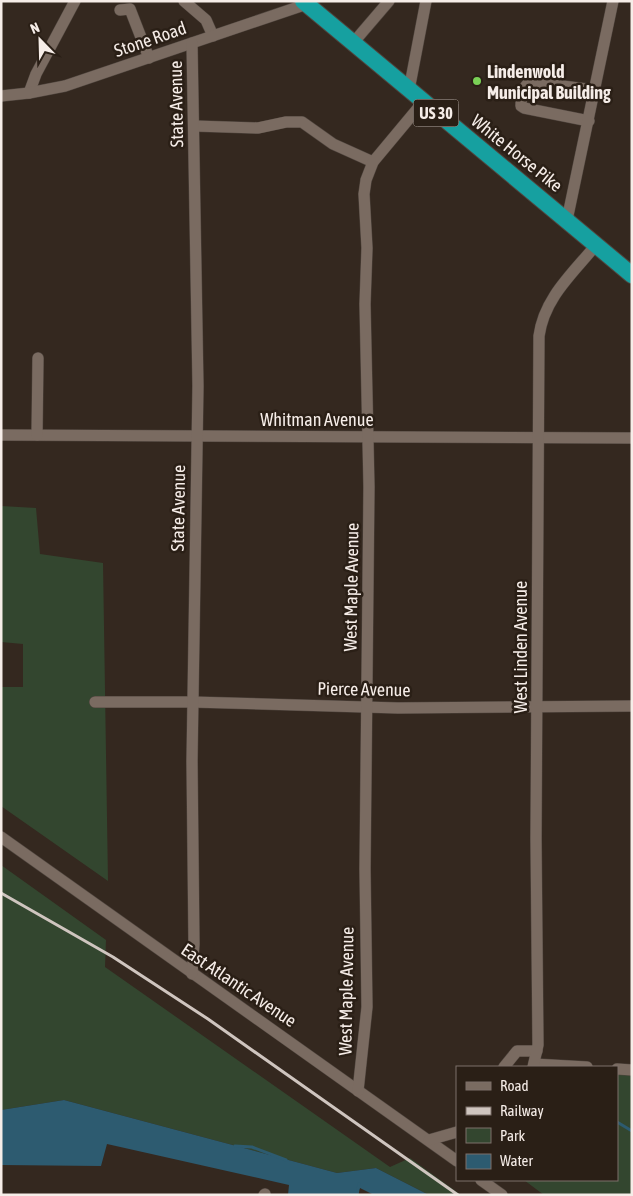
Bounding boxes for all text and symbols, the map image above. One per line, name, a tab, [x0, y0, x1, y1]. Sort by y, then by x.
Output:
north arrow	[15, 15, 65, 65]
street label: Stone Road	[111, 17, 189, 61]
text: N	[28, 19, 42, 37]
street label: State Avenue	[165, 61, 187, 147]
place label: Lindenwold Municipal Building	[487, 61, 611, 103]
marker: Lindenwold Municipal Building	[471, 75, 483, 87]
road number: US 30	[414, 100, 458, 126]
street label: White Horse Pike	[467, 110, 567, 196]
street label: Whitman Avenue	[260, 409, 374, 430]
street label: State Avenue	[167, 465, 189, 551]
street label: West Maple Avenue	[339, 522, 363, 652]
street label: West Linden Avenue	[510, 581, 531, 713]
street label: Pierce Avenue	[317, 678, 411, 700]
street label: West Maple Avenue	[334, 926, 358, 1056]
street label: East Atlantic Avenue	[177, 939, 301, 1031]
legend	[456, 1066, 618, 1181]
text: Road	[500, 1077, 529, 1094]
text: Railway	[500, 1102, 544, 1119]
text: Park	[500, 1127, 525, 1144]
text: Water	[500, 1152, 533, 1169]

